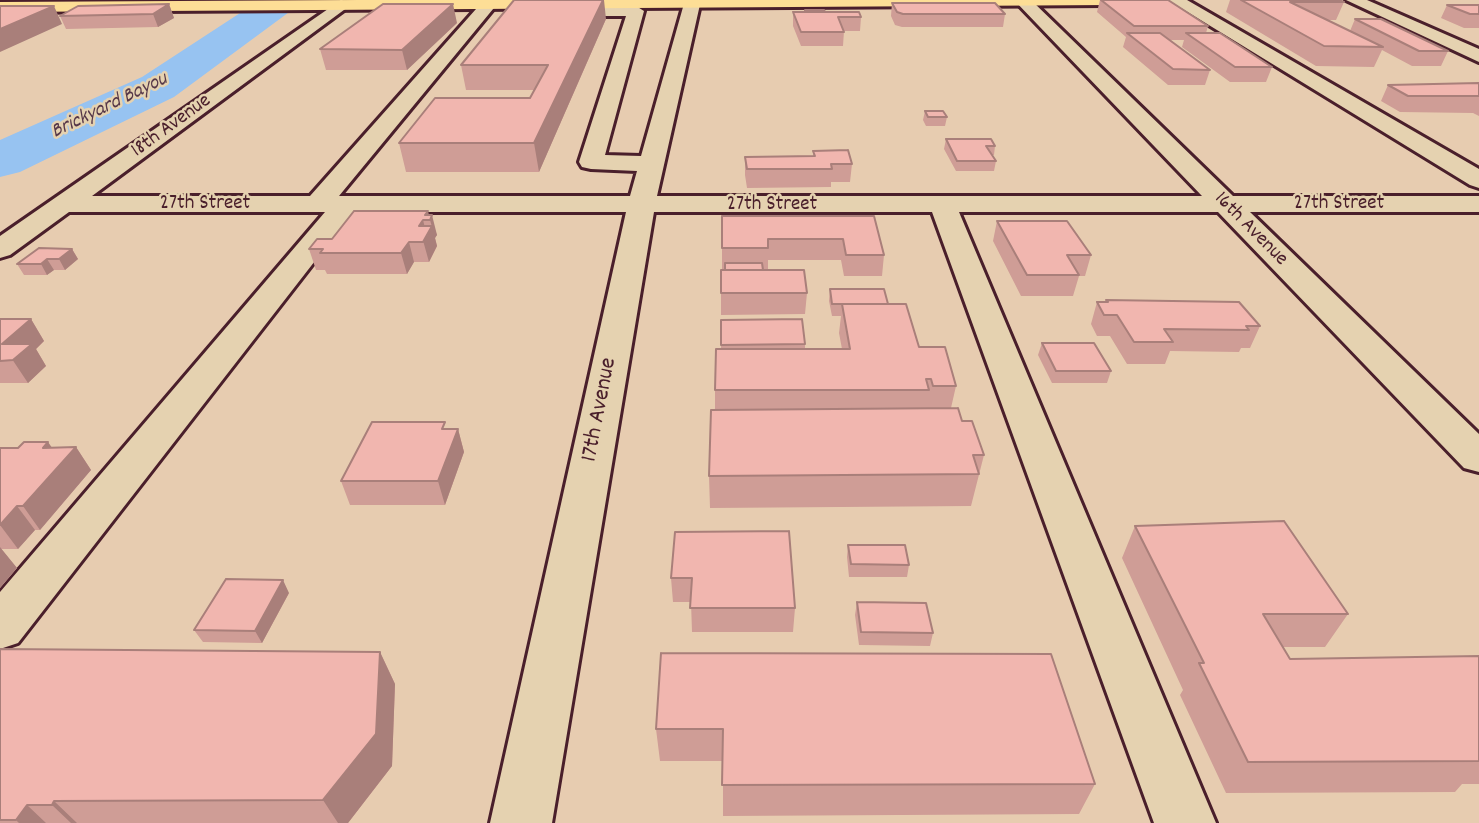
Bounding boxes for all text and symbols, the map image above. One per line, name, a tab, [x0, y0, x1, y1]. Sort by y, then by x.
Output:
water label: Brickyard Bayou	[48, 68, 172, 146]
street label: 18th Avenue	[127, 90, 217, 164]
street label: 16th Avenue	[1208, 188, 1292, 272]
street label: 27th Street	[160, 192, 250, 218]
street label: 27th Street	[1294, 192, 1384, 218]
street label: 27th Street	[727, 193, 817, 219]
street label: 17th Avenue	[577, 355, 625, 465]

